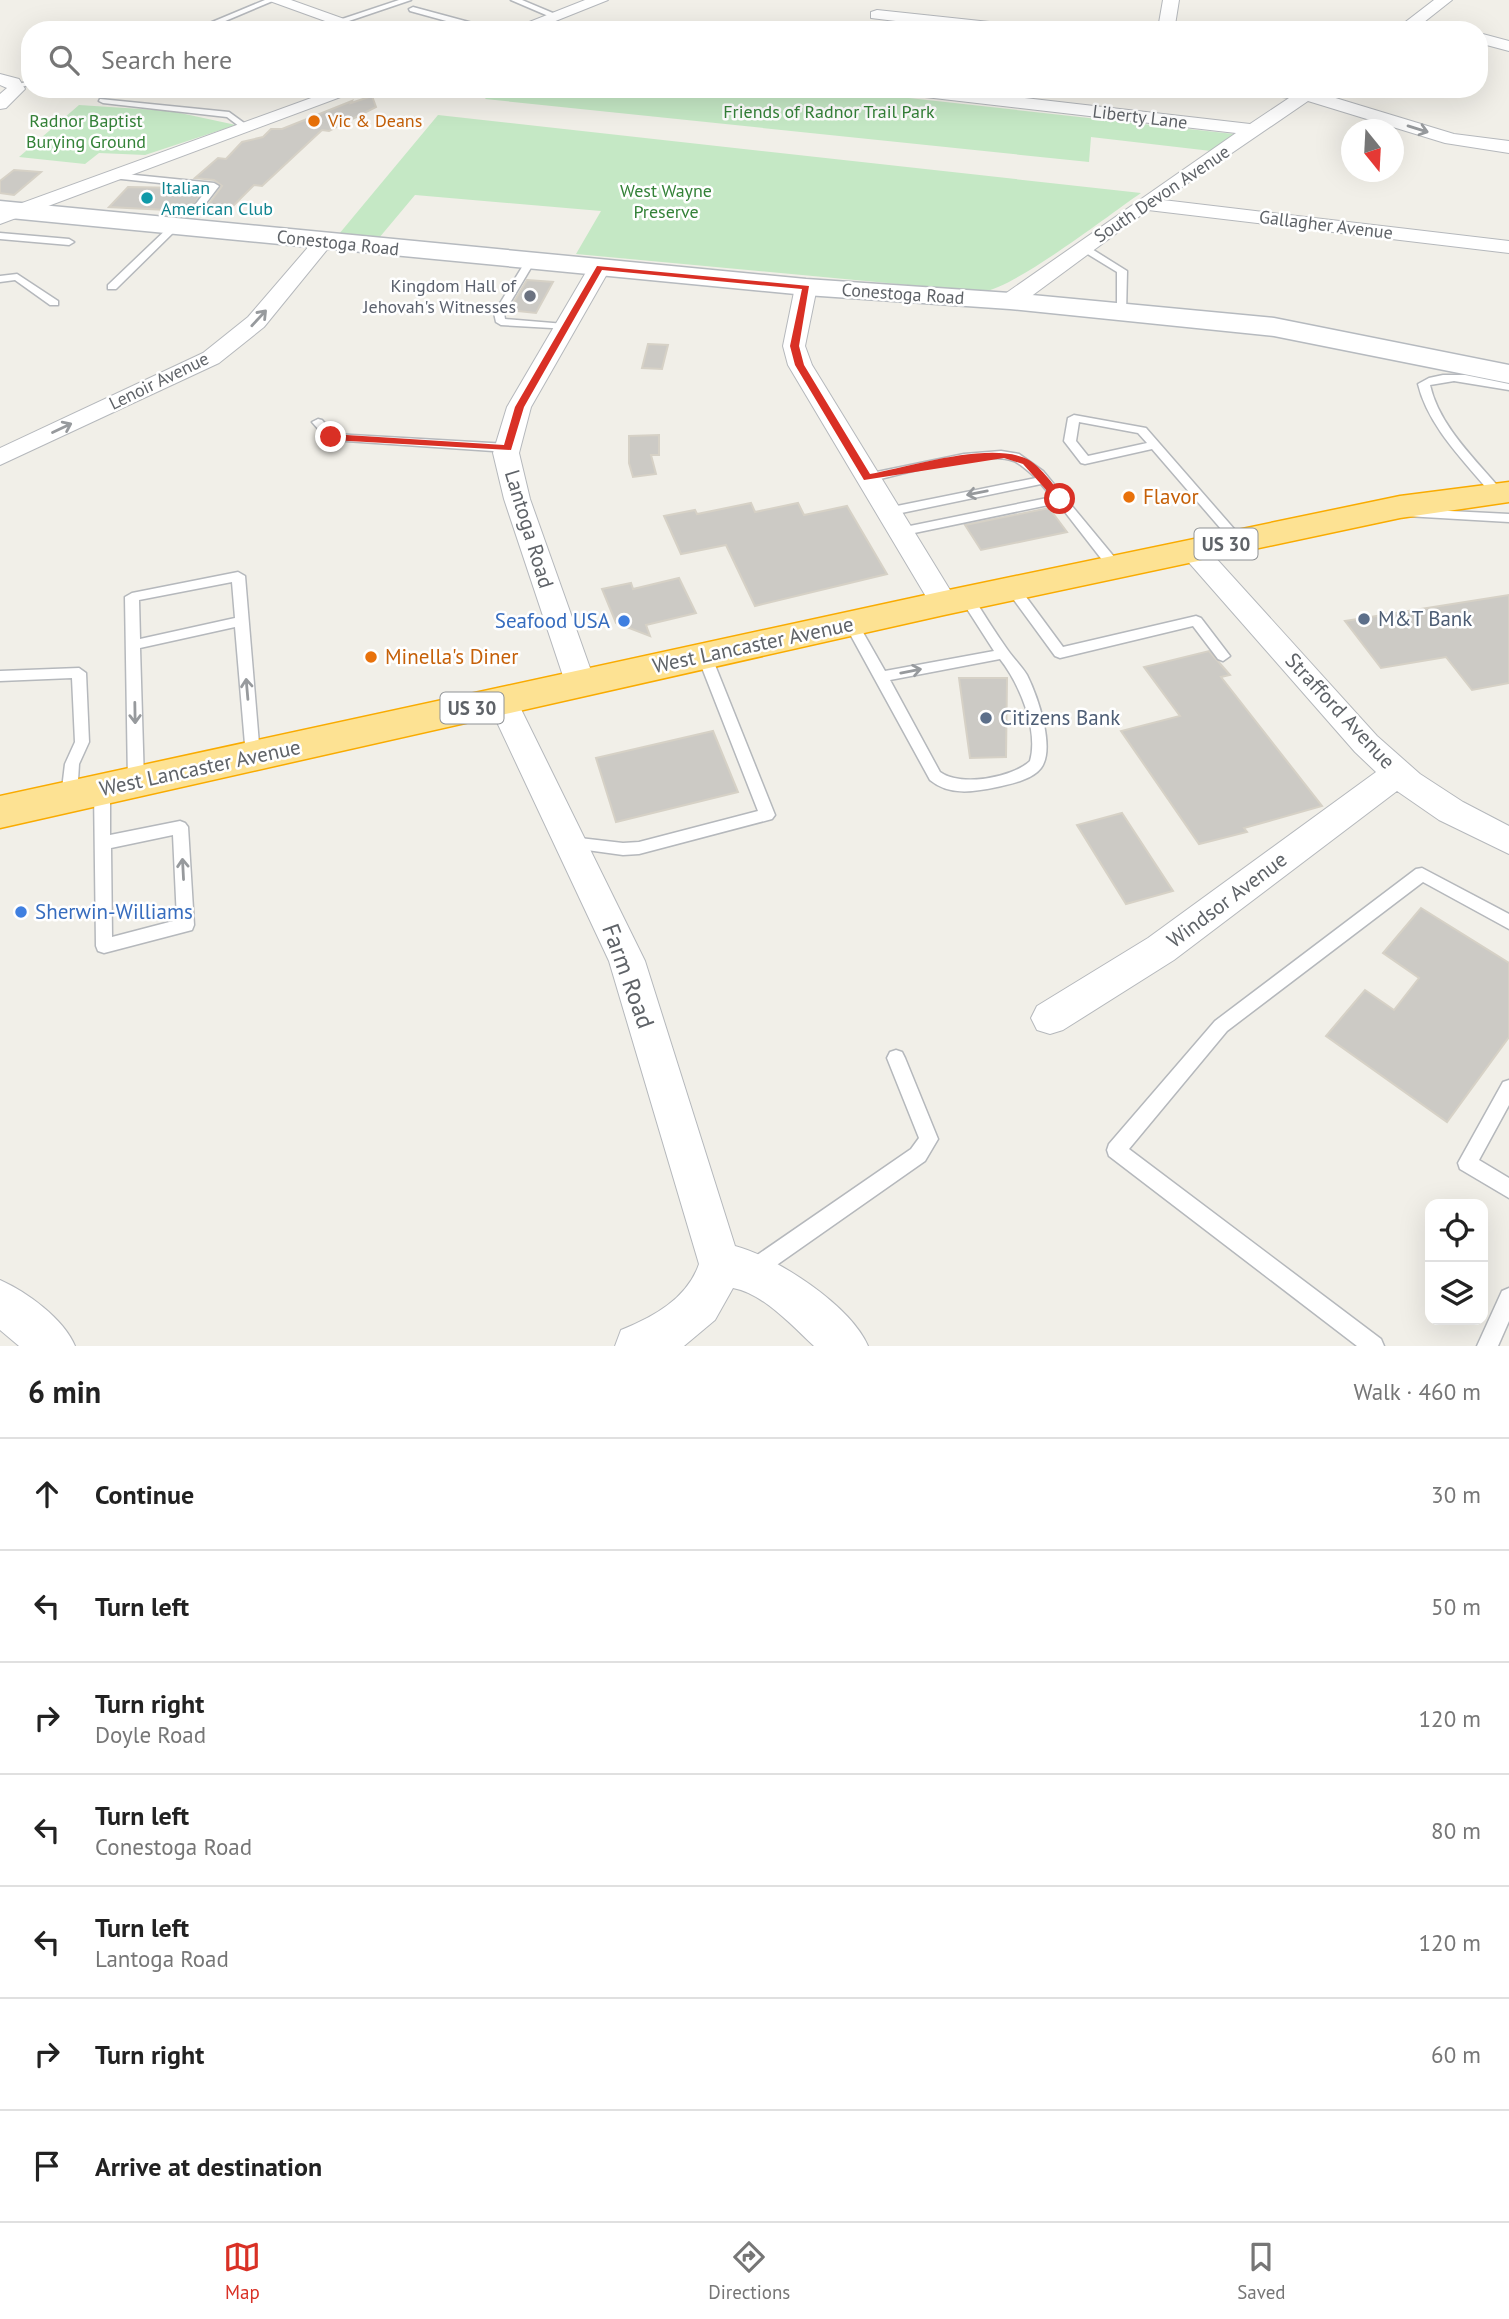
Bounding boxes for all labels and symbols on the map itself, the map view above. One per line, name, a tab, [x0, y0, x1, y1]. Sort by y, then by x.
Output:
street label: Liberty Lane	[1091, 99, 1189, 134]
park label: Friends of Radnor Trail Park	[723, 100, 935, 123]
park label: Radnor Baptist Burying Ground	[26, 109, 146, 153]
place label: Vic & Deans	[327, 109, 422, 132]
marker: Vic & Deans	[306, 113, 322, 129]
north arrow	[1341, 119, 1404, 182]
one-way arrow	[1407, 123, 1429, 136]
street label: South Devon Avenue	[1090, 140, 1234, 247]
place label: Italian American Club	[161, 176, 273, 220]
park label: West Wayne Preserve	[620, 179, 712, 223]
marker: Italian American Club	[139, 190, 155, 206]
street label: Gallagher Avenue	[1258, 205, 1394, 244]
street label: Conestoga Road	[276, 225, 400, 260]
place label: Kingdom Hall of Jehovah's Witnesses	[362, 274, 517, 318]
street label: Conestoga Road	[841, 278, 965, 309]
marker: Kingdom Hall of Jehovah's Witnesses	[522, 288, 538, 304]
one-way arrow	[250, 309, 267, 326]
street label: Lenoir Avenue	[105, 346, 212, 415]
one-way arrow	[51, 421, 72, 434]
route end	[315, 421, 346, 452]
street label: Lantoga Road	[499, 466, 560, 591]
route start	[1044, 483, 1075, 514]
place label: Flavor	[1143, 483, 1199, 510]
one-way arrow	[967, 487, 989, 501]
marker: Flavor	[1121, 489, 1137, 505]
road number: US 30	[1194, 528, 1258, 559]
place label: M&T Bank	[1378, 605, 1472, 632]
place label: Seafood USA	[495, 607, 611, 634]
street label: West Lancaster Avenue	[650, 610, 856, 679]
marker: M&T Bank	[1356, 611, 1372, 627]
marker: Seafood USA	[616, 613, 632, 629]
place label: Minella's Diner	[385, 643, 518, 670]
street label: Strafford Avenue	[1280, 647, 1401, 774]
marker: Minella's Diner	[363, 649, 379, 665]
one-way arrow	[899, 664, 922, 678]
one-way arrow	[240, 678, 253, 701]
road number: US 30	[440, 692, 504, 723]
one-way arrow	[128, 701, 142, 724]
place label: Citizens Bank	[1000, 704, 1120, 731]
marker: Citizens Bank	[978, 710, 994, 726]
street label: West Lancaster Avenue	[97, 733, 303, 802]
street label: Windsor Avenue	[1161, 846, 1292, 954]
one-way arrow	[176, 857, 189, 880]
place label: Sherwin-Williams	[35, 898, 193, 925]
marker: Sherwin-Williams	[13, 904, 29, 920]
street label: Farm Road	[595, 919, 662, 1032]

